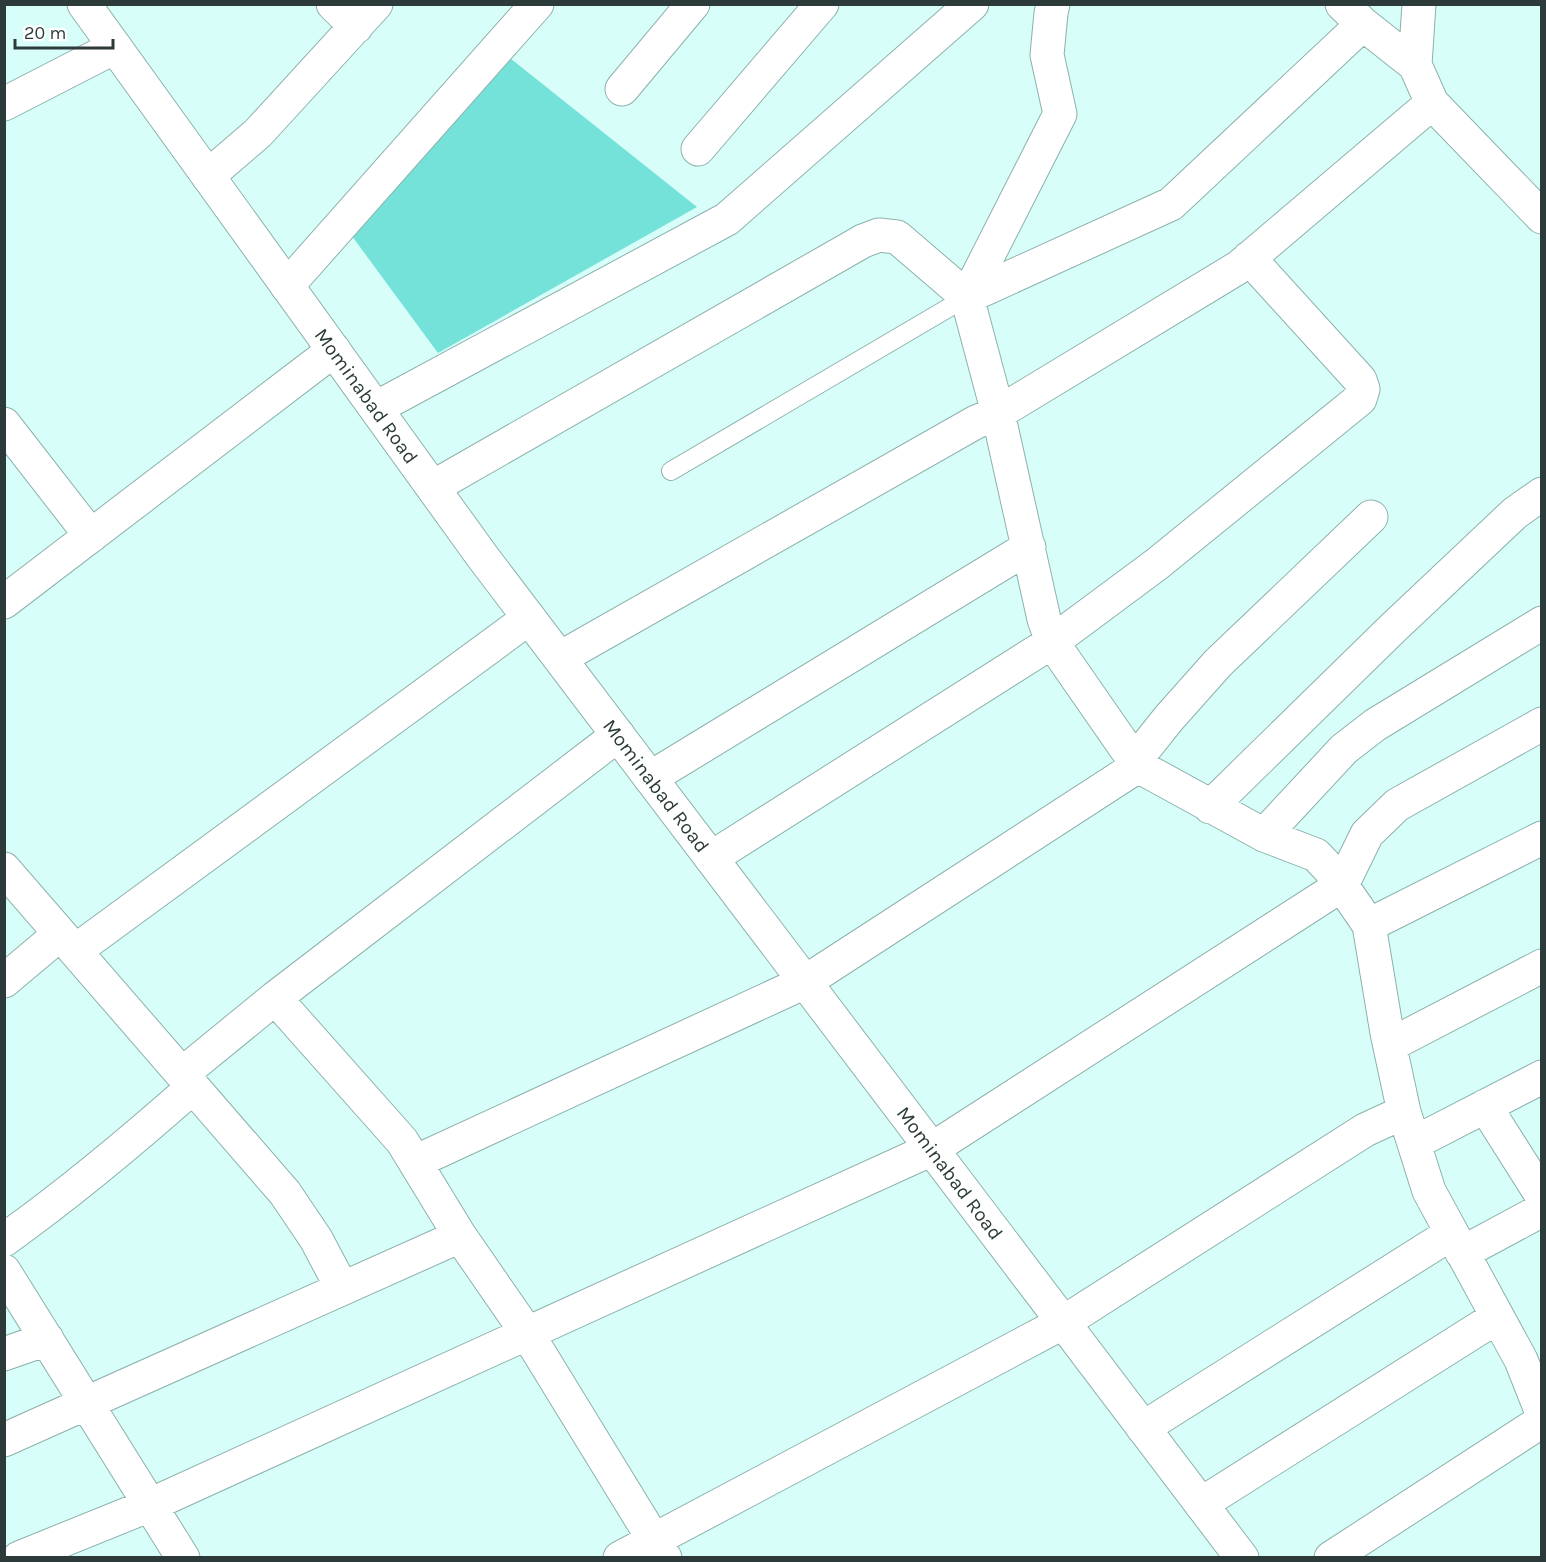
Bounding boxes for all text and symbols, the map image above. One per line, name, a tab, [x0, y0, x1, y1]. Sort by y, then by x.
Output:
scale bar	[15, 12, 112, 50]
text: 20 m	[24, 22, 66, 44]
street label: Mominabad Road	[310, 324, 423, 468]
street label: Mominabad Road	[598, 715, 714, 857]
street label: Mominabad Road	[892, 1102, 1008, 1245]

